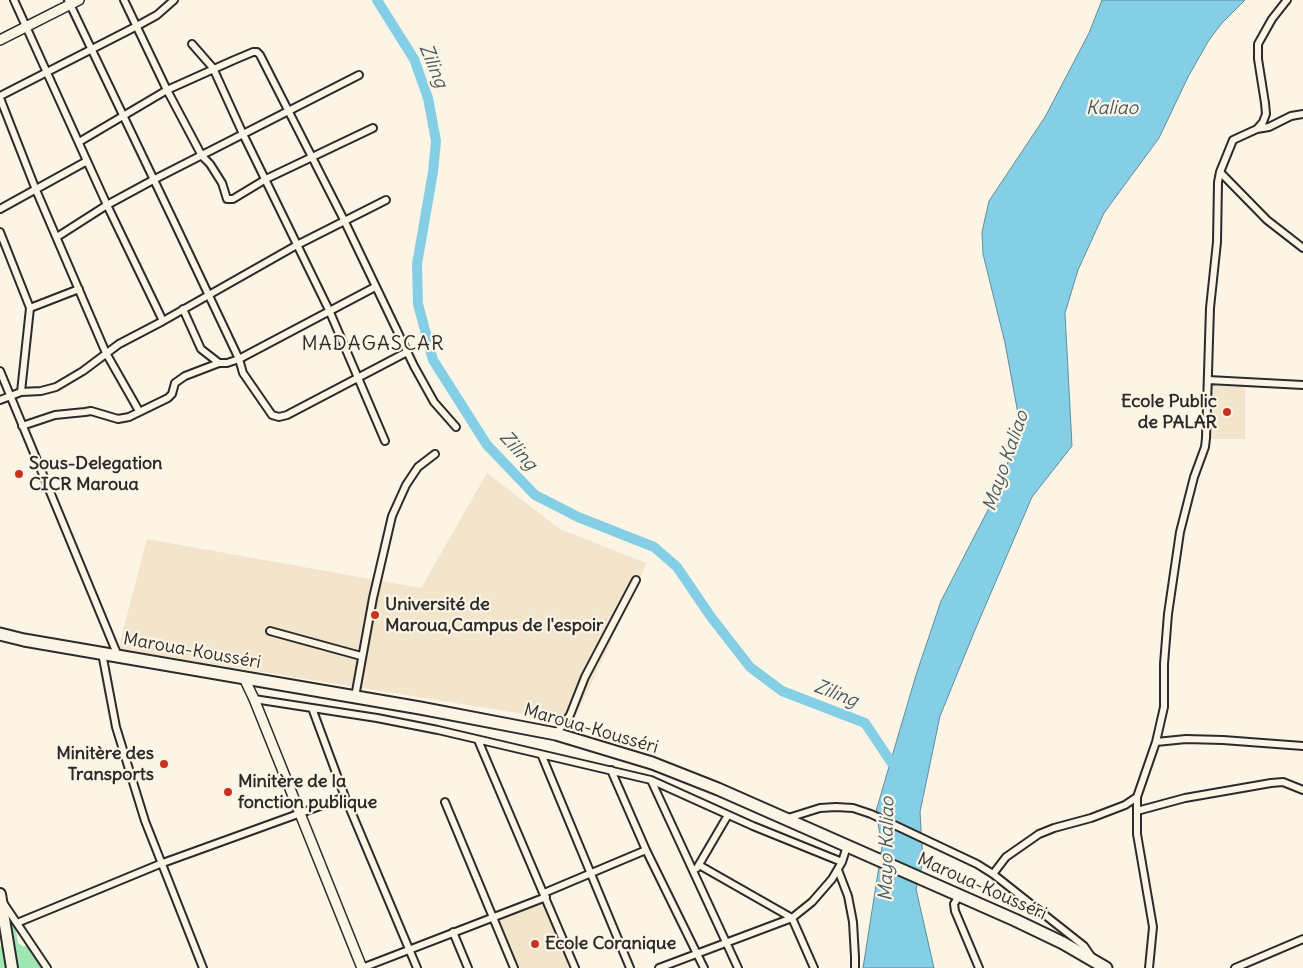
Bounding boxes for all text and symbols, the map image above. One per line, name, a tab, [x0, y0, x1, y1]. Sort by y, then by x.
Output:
water label: Ziling	[414, 41, 452, 91]
water label: Kaliao	[1086, 98, 1138, 120]
district label: MADAGASCAR	[300, 332, 446, 356]
place label: Ecole Public de PALAR	[1121, 391, 1217, 434]
marker: Ecole Public de PALAR	[1221, 406, 1233, 418]
water label: Mayo Kaliao	[978, 408, 1034, 514]
water label: Ziling	[494, 427, 542, 475]
place label: Sous-Delegation CICR Maroua	[29, 453, 163, 496]
marker: Sous-Delegation CICR Maroua	[13, 468, 25, 480]
place label: Université de Maroua,Campus de l'espoir	[385, 594, 603, 636]
marker: Université de Maroua,Campus de l'espoir	[369, 609, 381, 621]
street label: Maroua-Kousséri	[122, 628, 262, 674]
water label: Ziling	[811, 675, 861, 713]
street label: Maroua-Kousséri	[521, 699, 661, 759]
place label: Minitère des Transports	[56, 743, 154, 786]
marker: Minitère des Transports	[158, 758, 170, 770]
place label: Minitère de la fonction publique	[238, 771, 377, 814]
marker: Minitère de la fonction publique	[222, 786, 234, 798]
water label: Mayo Kaliao	[875, 797, 899, 901]
street label: Maroua-Kousséri	[914, 849, 1050, 925]
place label: Ecole Coranique	[545, 933, 676, 955]
marker: Ecole Coranique	[529, 938, 541, 950]

